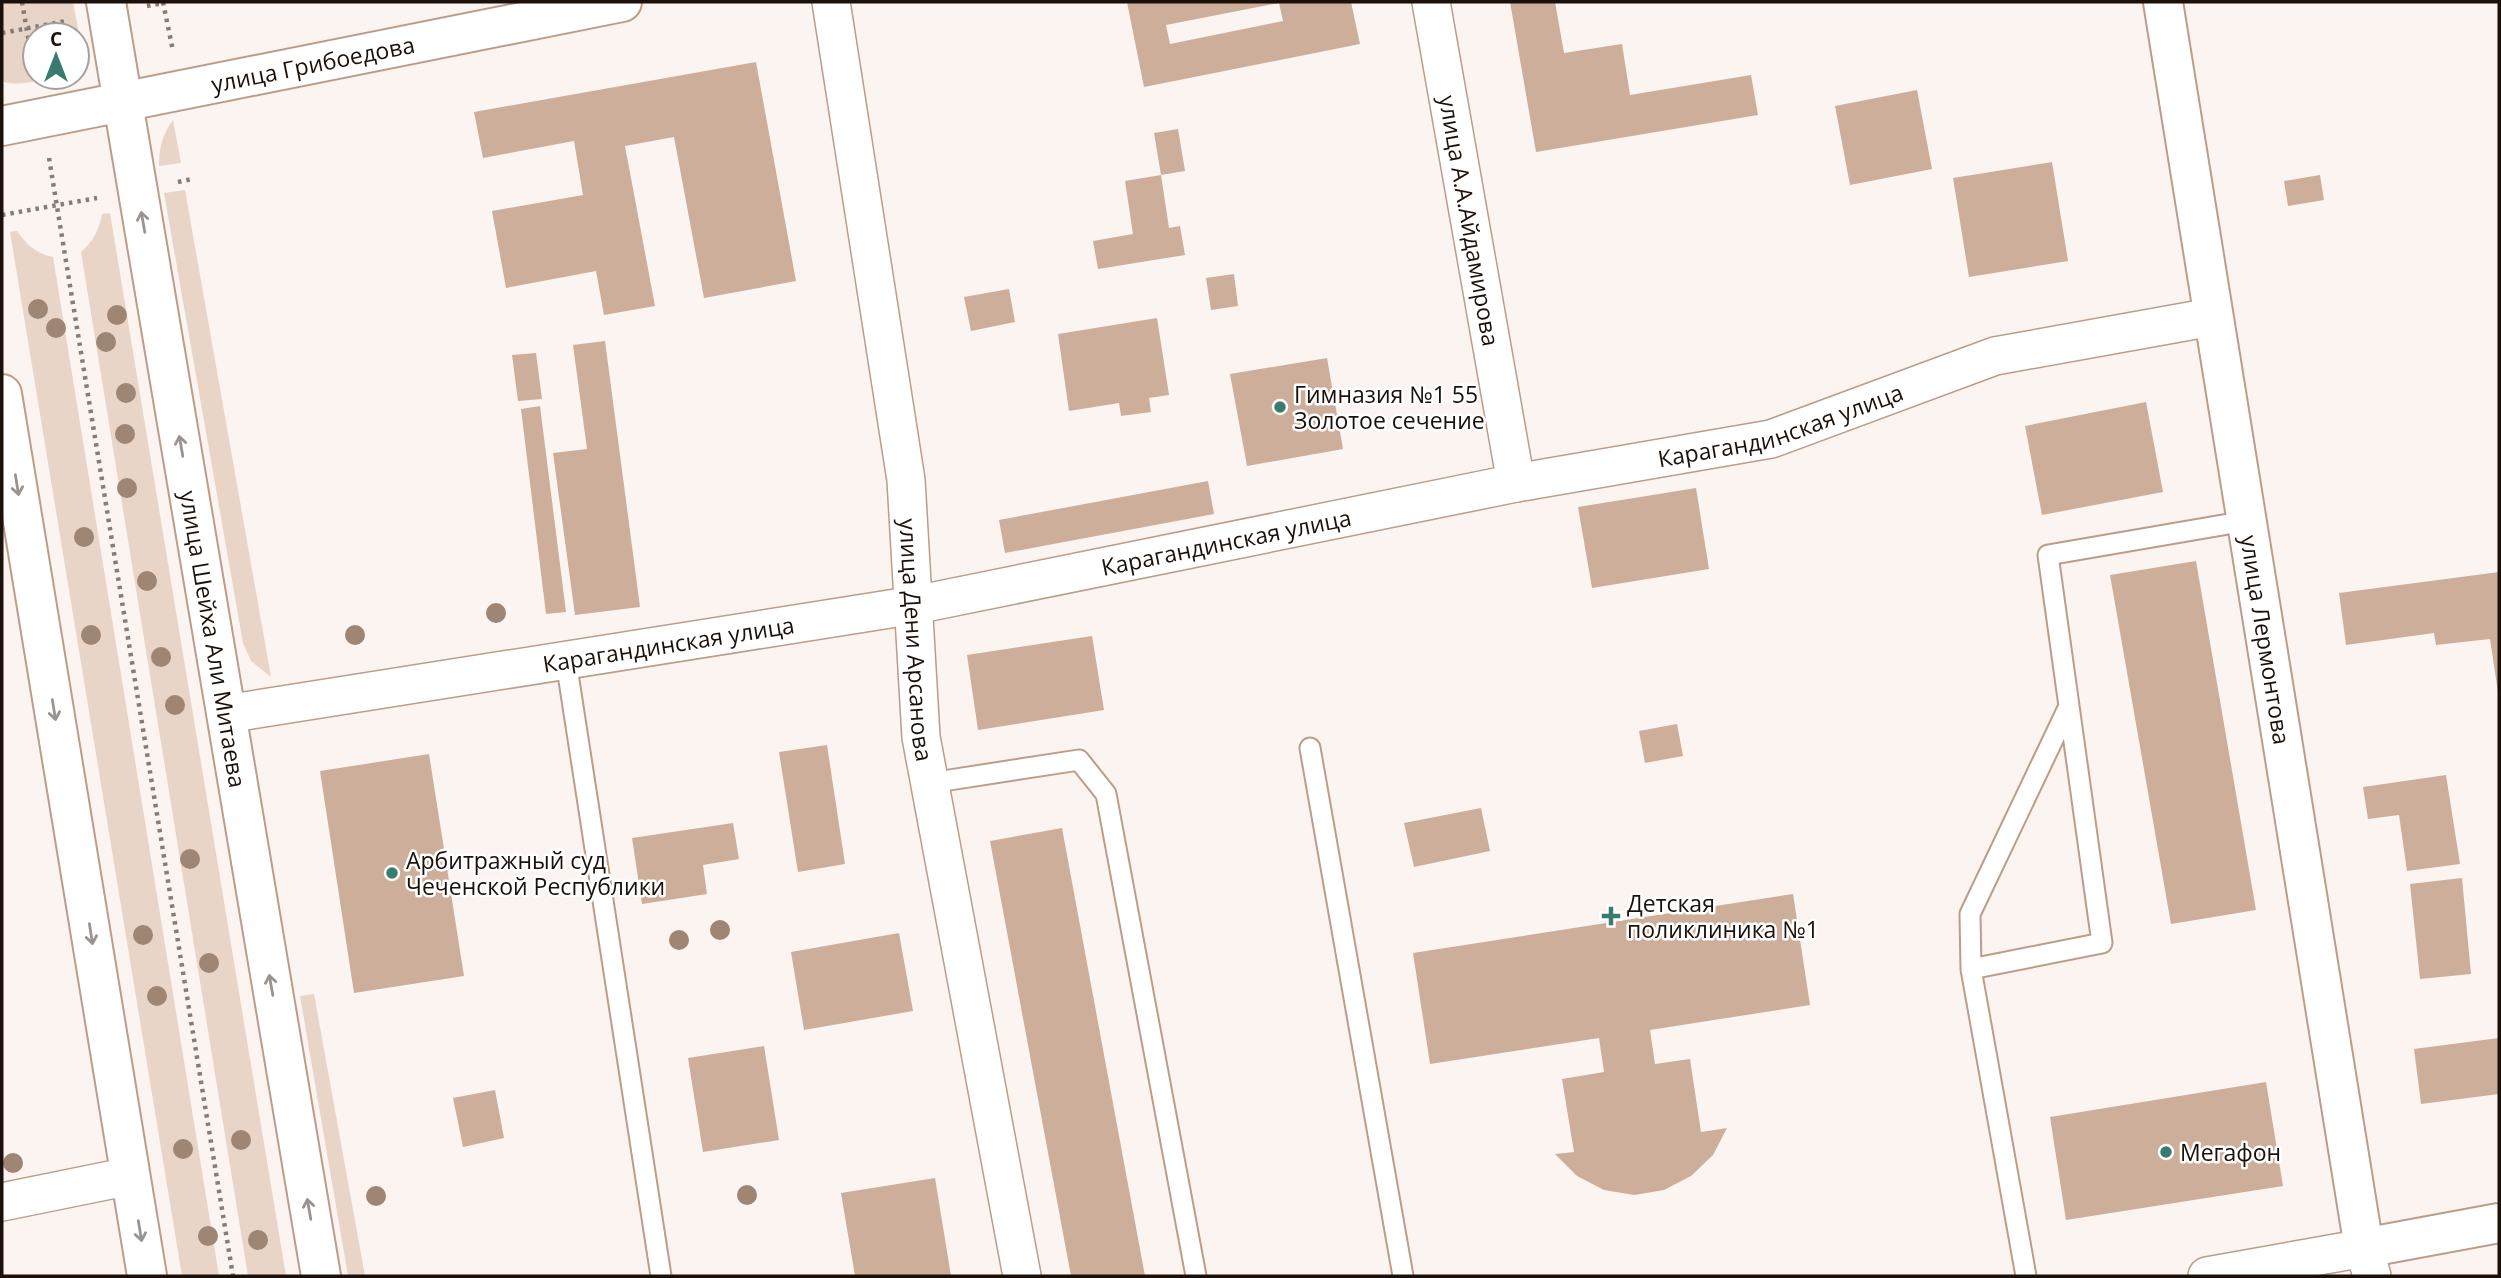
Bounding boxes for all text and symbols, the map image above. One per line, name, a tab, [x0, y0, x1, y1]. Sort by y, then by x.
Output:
north arrow	[21, 21, 91, 91]
text: С	[50, 26, 62, 52]
street label: улица Грибоедова	[208, 28, 417, 100]
street label: улица А.А.Айдамирова	[1432, 93, 1508, 349]
one-way arrow	[136, 211, 149, 234]
street label: Карагандинская улица	[1655, 376, 1907, 474]
place label: Гимназия №1 55 Золотое сечение	[1294, 378, 1485, 436]
marker: Гимназия №1 55 Золотое сечение	[1272, 399, 1288, 415]
one-way arrow	[174, 435, 187, 458]
one-way arrow	[11, 473, 24, 496]
street label: улица Шейха Али Митаева	[173, 488, 254, 790]
street label: Карагандинская улица	[1098, 501, 1354, 583]
street label: улица Дени Арсанова	[892, 518, 941, 764]
street label: улица Лермонтова	[2233, 533, 2299, 747]
street label: Карагандинская улица	[540, 608, 797, 680]
one-way arrow	[48, 698, 61, 721]
place label: Арбитражный суд Чеченской Республики	[406, 844, 665, 902]
marker: Арбитражный суд Чеченской Республики	[384, 865, 400, 881]
place label: Детская поликлиника №1	[1627, 887, 1819, 945]
marker: Детская поликлиника №1	[1601, 906, 1621, 926]
one-way arrow	[85, 922, 98, 945]
one-way arrow	[264, 974, 277, 997]
place label: Мегафон	[2180, 1136, 2281, 1168]
marker: Мегафон	[2158, 1144, 2174, 1160]
one-way arrow	[302, 1198, 315, 1221]
one-way arrow	[134, 1219, 147, 1242]

